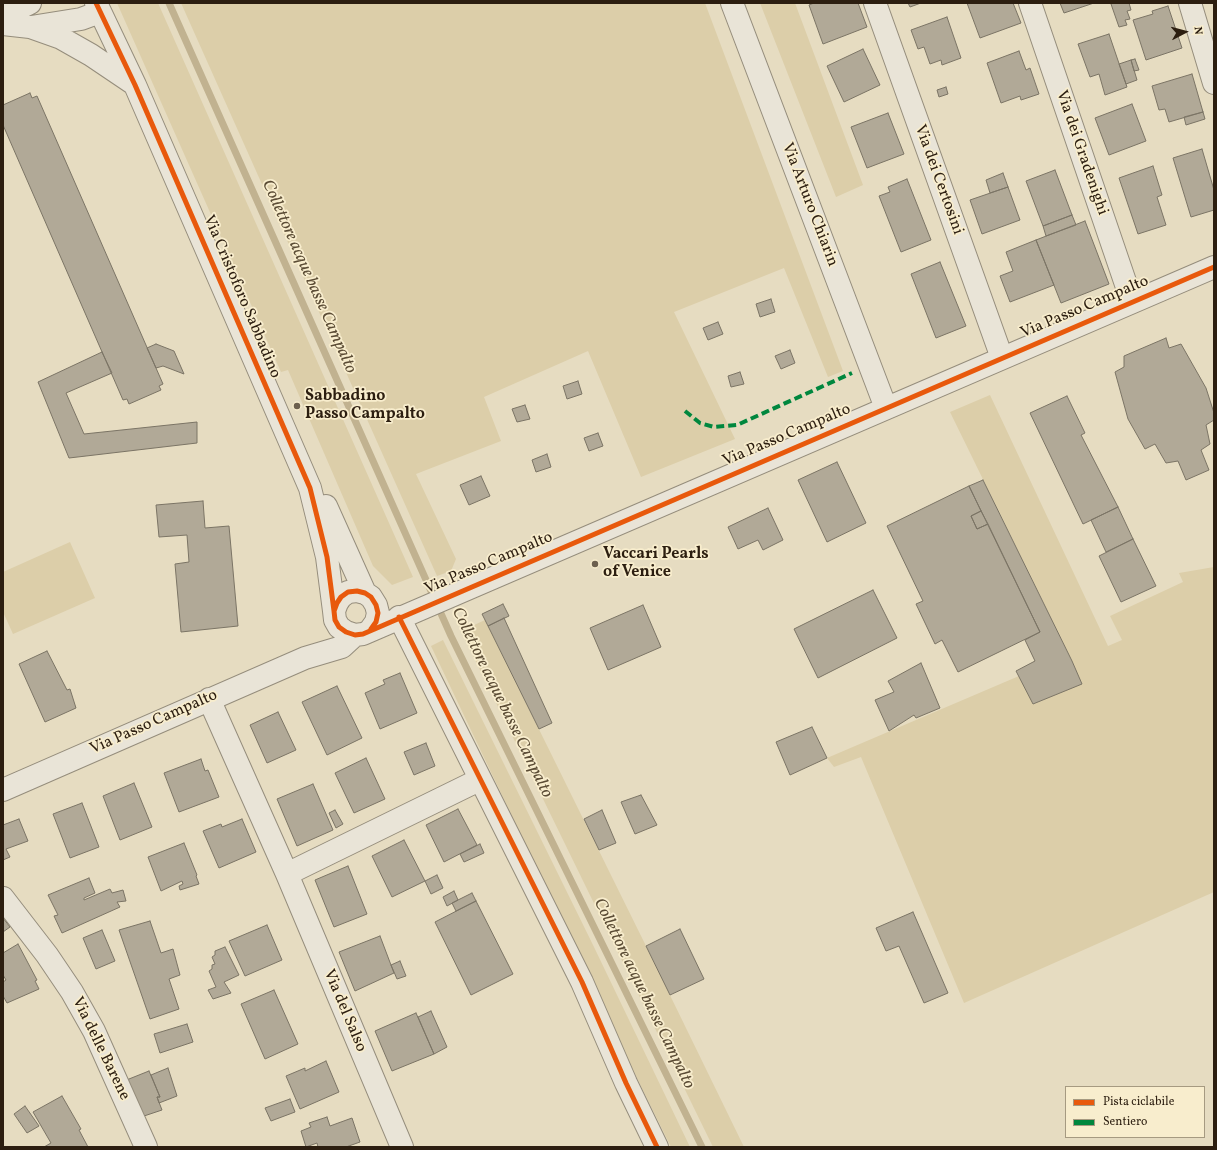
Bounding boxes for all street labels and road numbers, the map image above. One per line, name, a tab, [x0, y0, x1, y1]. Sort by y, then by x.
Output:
street label: Via dei Gradenighi	[1051, 88, 1111, 218]
street label: Via dei Certosini	[909, 122, 967, 238]
street label: Via Arturo Chiarin	[777, 140, 841, 270]
street label: Via Cristoforo Sabbadino	[198, 213, 284, 381]
street label: Via Passo Campalto	[1018, 272, 1152, 344]
street label: Via Passo Campalto	[720, 400, 854, 472]
street label: Via Passo Campalto	[422, 528, 556, 600]
street label: Via Passo Campalto	[87, 686, 221, 760]
street label: Via del Salso	[318, 967, 370, 1055]
street label: Via delle Barene	[67, 994, 133, 1104]

